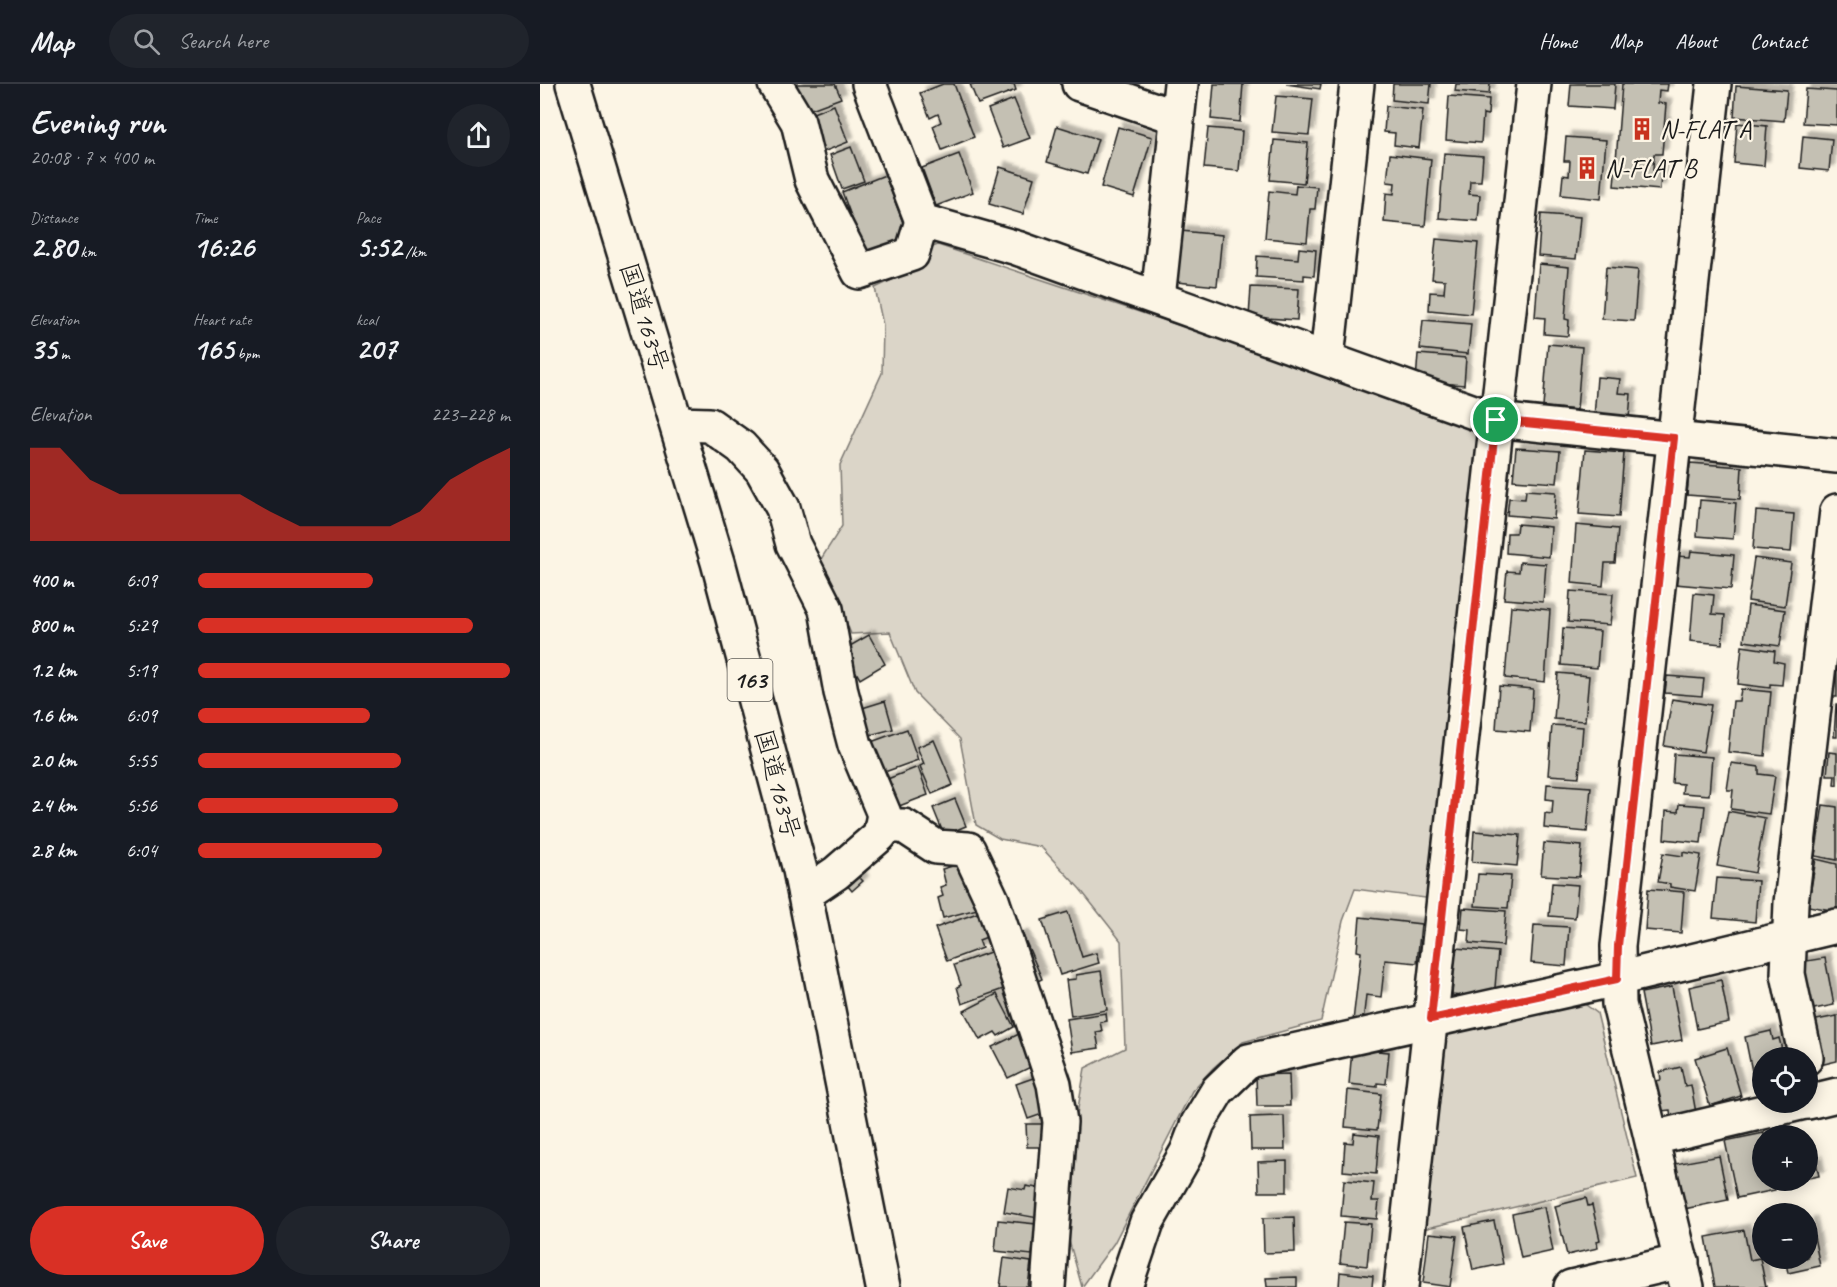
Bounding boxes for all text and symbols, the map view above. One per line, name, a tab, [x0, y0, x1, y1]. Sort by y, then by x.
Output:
search box	[109, 14, 529, 68]
text: Map	[30, 24, 73, 59]
icon: search	[130, 25, 163, 58]
text: Search here	[178, 27, 268, 55]
text: Home	[1539, 28, 1577, 54]
text: Map	[1610, 28, 1642, 54]
text: About	[1675, 28, 1717, 54]
text: Contact	[1750, 28, 1807, 54]
text: Evening run	[30, 101, 165, 143]
button: share	[447, 104, 510, 167]
place label: N-FLAT A	[1660, 113, 1752, 146]
building icon: N-FLAT A	[1629, 116, 1655, 142]
text: 20:08 · 7 × 400 m	[30, 145, 154, 170]
place label: N-FLAT B	[1605, 152, 1698, 185]
building icon: N-FLAT B	[1574, 155, 1600, 181]
text: Distance	[30, 208, 78, 228]
text: Time	[193, 208, 217, 228]
text: Pace	[356, 208, 381, 228]
text: 2.80	[30, 228, 76, 266]
text: 16:26	[193, 228, 254, 266]
text: 5:52	[356, 228, 401, 266]
text: km	[76, 242, 96, 262]
text: /km	[401, 242, 426, 262]
street label: 国道163号	[612, 258, 677, 376]
text: Elevation	[30, 310, 79, 330]
text: Heart rate	[193, 310, 251, 330]
text: kcal	[356, 310, 377, 330]
text: 35	[30, 330, 57, 368]
text: 165	[193, 330, 234, 368]
text: 207	[356, 330, 396, 368]
text: m	[57, 344, 69, 364]
text: bpm	[234, 344, 260, 364]
pin	[1470, 394, 1521, 445]
text: Elevation	[30, 402, 92, 427]
text: 223–228 m	[431, 402, 510, 427]
icon: arrive	[1479, 403, 1512, 436]
text: 400 m	[30, 568, 73, 593]
text: 6:09	[126, 568, 157, 593]
text: 800 m	[30, 613, 73, 638]
text: 5:29	[126, 613, 157, 638]
text: 1.2 km	[30, 658, 77, 683]
text: 5:19	[126, 658, 157, 683]
road number: 163	[728, 659, 772, 701]
text: 1.6 km	[30, 703, 77, 728]
text: 6:09	[126, 703, 157, 728]
street label: 国道163号	[747, 725, 808, 843]
text: 2.0 km	[30, 748, 77, 773]
text: 5:55	[126, 748, 157, 773]
text: 2.4 km	[30, 793, 77, 818]
text: 5:56	[126, 793, 157, 818]
text: 2.8 km	[30, 838, 77, 863]
text: 6:04	[126, 838, 157, 863]
map controls	[1752, 1047, 1818, 1269]
button: locate	[1752, 1047, 1818, 1113]
button: +	[1752, 1125, 1818, 1191]
button: −	[1752, 1203, 1818, 1269]
button: Save	[30, 1206, 264, 1275]
button: Share	[276, 1206, 510, 1275]

